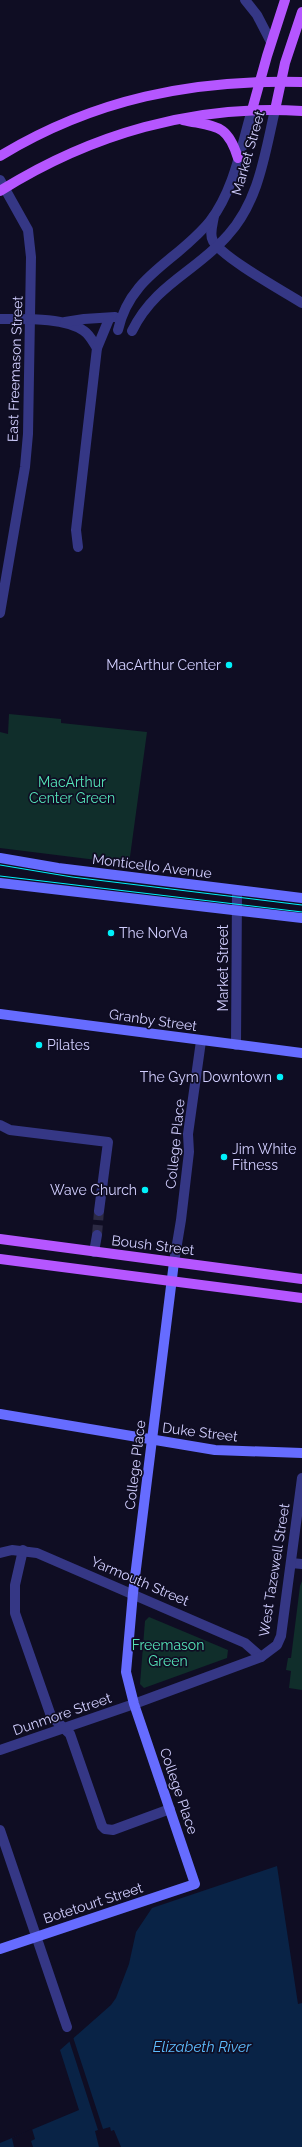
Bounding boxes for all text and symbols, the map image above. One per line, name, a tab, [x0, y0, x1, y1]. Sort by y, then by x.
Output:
street label: Market Street	[228, 109, 268, 197]
street label: East Freemason Street	[4, 295, 26, 442]
place label: MacArthur Center	[106, 657, 221, 673]
marker: MacArthur Center	[224, 660, 234, 670]
park label: MacArthur Center Green	[29, 774, 115, 806]
street label: Monticello Avenue	[91, 851, 213, 881]
street label: Market Street	[215, 924, 231, 1012]
place label: The NorVa	[119, 925, 188, 941]
marker: The NorVa	[106, 928, 116, 938]
street label: Granby Street	[108, 1006, 198, 1034]
place label: Pilates	[47, 1037, 90, 1053]
marker: Pilates	[34, 1040, 44, 1050]
place label: The Gym Downtown	[140, 1069, 272, 1085]
marker: The Gym Downtown	[275, 1072, 285, 1082]
street label: College Place	[162, 1098, 188, 1190]
place label: Jim White Fitness	[232, 1141, 296, 1173]
marker: Jim White Fitness	[219, 1152, 229, 1162]
place label: Wave Church	[50, 1182, 137, 1198]
marker: Wave Church	[140, 1185, 150, 1195]
street label: Boush Street	[111, 1232, 196, 1258]
street label: College Place	[122, 1419, 148, 1511]
street label: Duke Street	[161, 1419, 239, 1445]
street label: West Tazewell Street	[256, 1502, 293, 1638]
street label: Yarmouth Street	[88, 1553, 192, 1609]
park label: Freemason Green	[132, 1637, 204, 1669]
street label: Dunmore Street	[11, 1690, 114, 1738]
street label: College Place	[157, 1746, 201, 1836]
street label: Botetourt Street	[41, 1879, 145, 1927]
water label: Elizabeth River	[153, 2038, 252, 2056]

